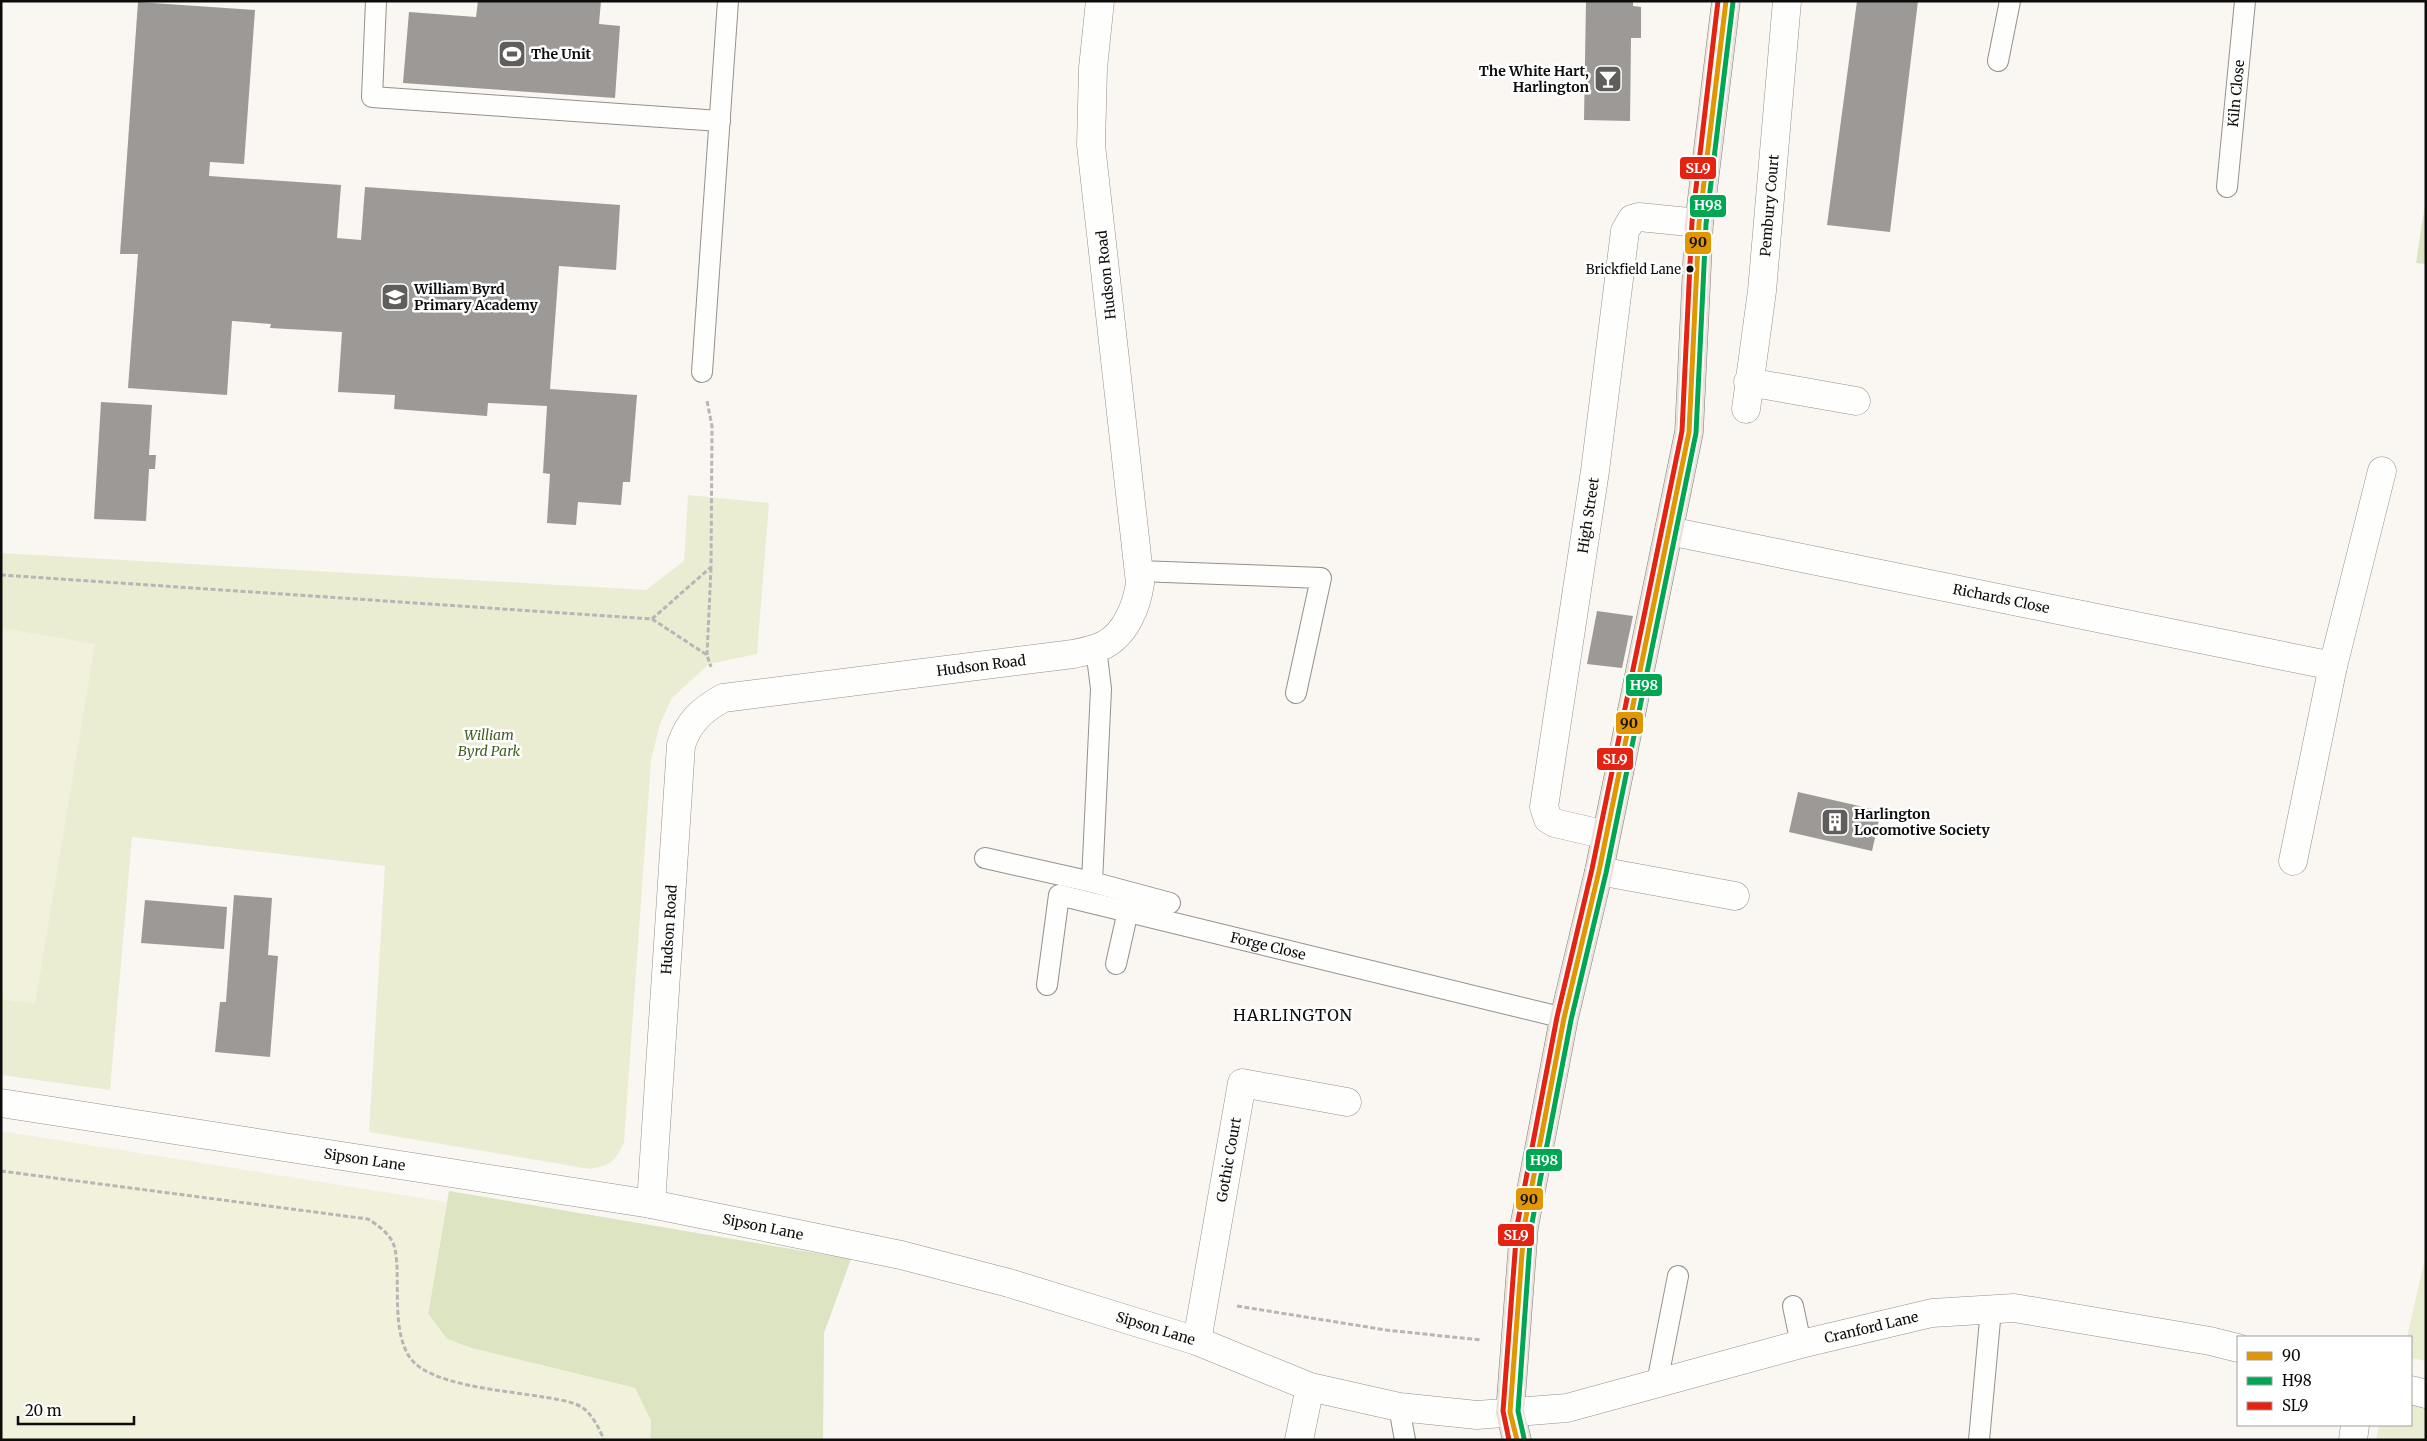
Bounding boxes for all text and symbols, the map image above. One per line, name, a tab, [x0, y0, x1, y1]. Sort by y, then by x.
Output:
sports icon: The Unit	[497, 39, 527, 69]
place label: The Unit	[531, 45, 591, 63]
street label: Kiln Close	[2224, 59, 2248, 128]
place label: The White Hart, Harlington	[1479, 62, 1589, 96]
bar icon: The White Hart, Harlington	[1593, 64, 1623, 94]
street label: Pembury Court	[1756, 153, 1783, 257]
line badge: SL9	[1679, 156, 1717, 180]
text: SL9	[1685, 159, 1711, 177]
line badge: H98	[1689, 194, 1727, 218]
text: H98	[1694, 196, 1722, 214]
street label: Hudson Road	[1092, 229, 1120, 321]
line badge: 90	[1684, 231, 1712, 255]
text: 90	[1689, 233, 1707, 251]
place label: Brickfield Lane	[1586, 261, 1681, 278]
marker: Brickfield Lane	[1685, 264, 1695, 274]
place label: William Byrd Primary Academy	[413, 280, 539, 314]
school or university icon: William Byrd Primary Academy	[380, 282, 410, 312]
street label: High Street	[1574, 476, 1603, 555]
street label: Richards Close	[1951, 580, 2051, 617]
street label: Hudson Road	[936, 651, 1027, 680]
line badge: H98	[1625, 673, 1663, 697]
text: H98	[1630, 676, 1658, 694]
line badge: 90	[1615, 711, 1644, 735]
text: 90	[1620, 714, 1638, 732]
park label: William Byrd Park	[458, 726, 521, 760]
line badge: SL9	[1596, 747, 1634, 771]
text: SL9	[1602, 750, 1628, 768]
place label: Harlington Locomotive Society	[1854, 805, 1990, 839]
building icon: Harlington Locomotive Society	[1820, 807, 1850, 837]
street label: Hudson Road	[657, 884, 681, 975]
street label: Forge Close	[1229, 928, 1308, 964]
district label: HARLINGTON	[1233, 1005, 1353, 1025]
street label: Gothic Court	[1212, 1115, 1245, 1204]
street label: Sipson Lane	[323, 1144, 407, 1175]
line badge: H98	[1525, 1148, 1563, 1172]
text: H98	[1530, 1151, 1558, 1169]
line badge: 90	[1515, 1187, 1544, 1211]
text: 90	[1520, 1190, 1538, 1208]
street label: Sipson Lane	[721, 1210, 805, 1244]
line badge: SL9	[1497, 1223, 1535, 1247]
text: SL9	[1503, 1226, 1529, 1244]
street label: Sipson Lane	[1114, 1308, 1197, 1349]
street label: Cranford Lane	[1823, 1308, 1920, 1347]
legend	[2237, 1336, 2412, 1426]
text: 90	[2282, 1346, 2301, 1365]
text: H98	[2282, 1371, 2312, 1390]
scale bar	[18, 1394, 134, 1426]
text: SL9	[2282, 1396, 2308, 1415]
text: 20 m	[25, 1401, 62, 1420]

